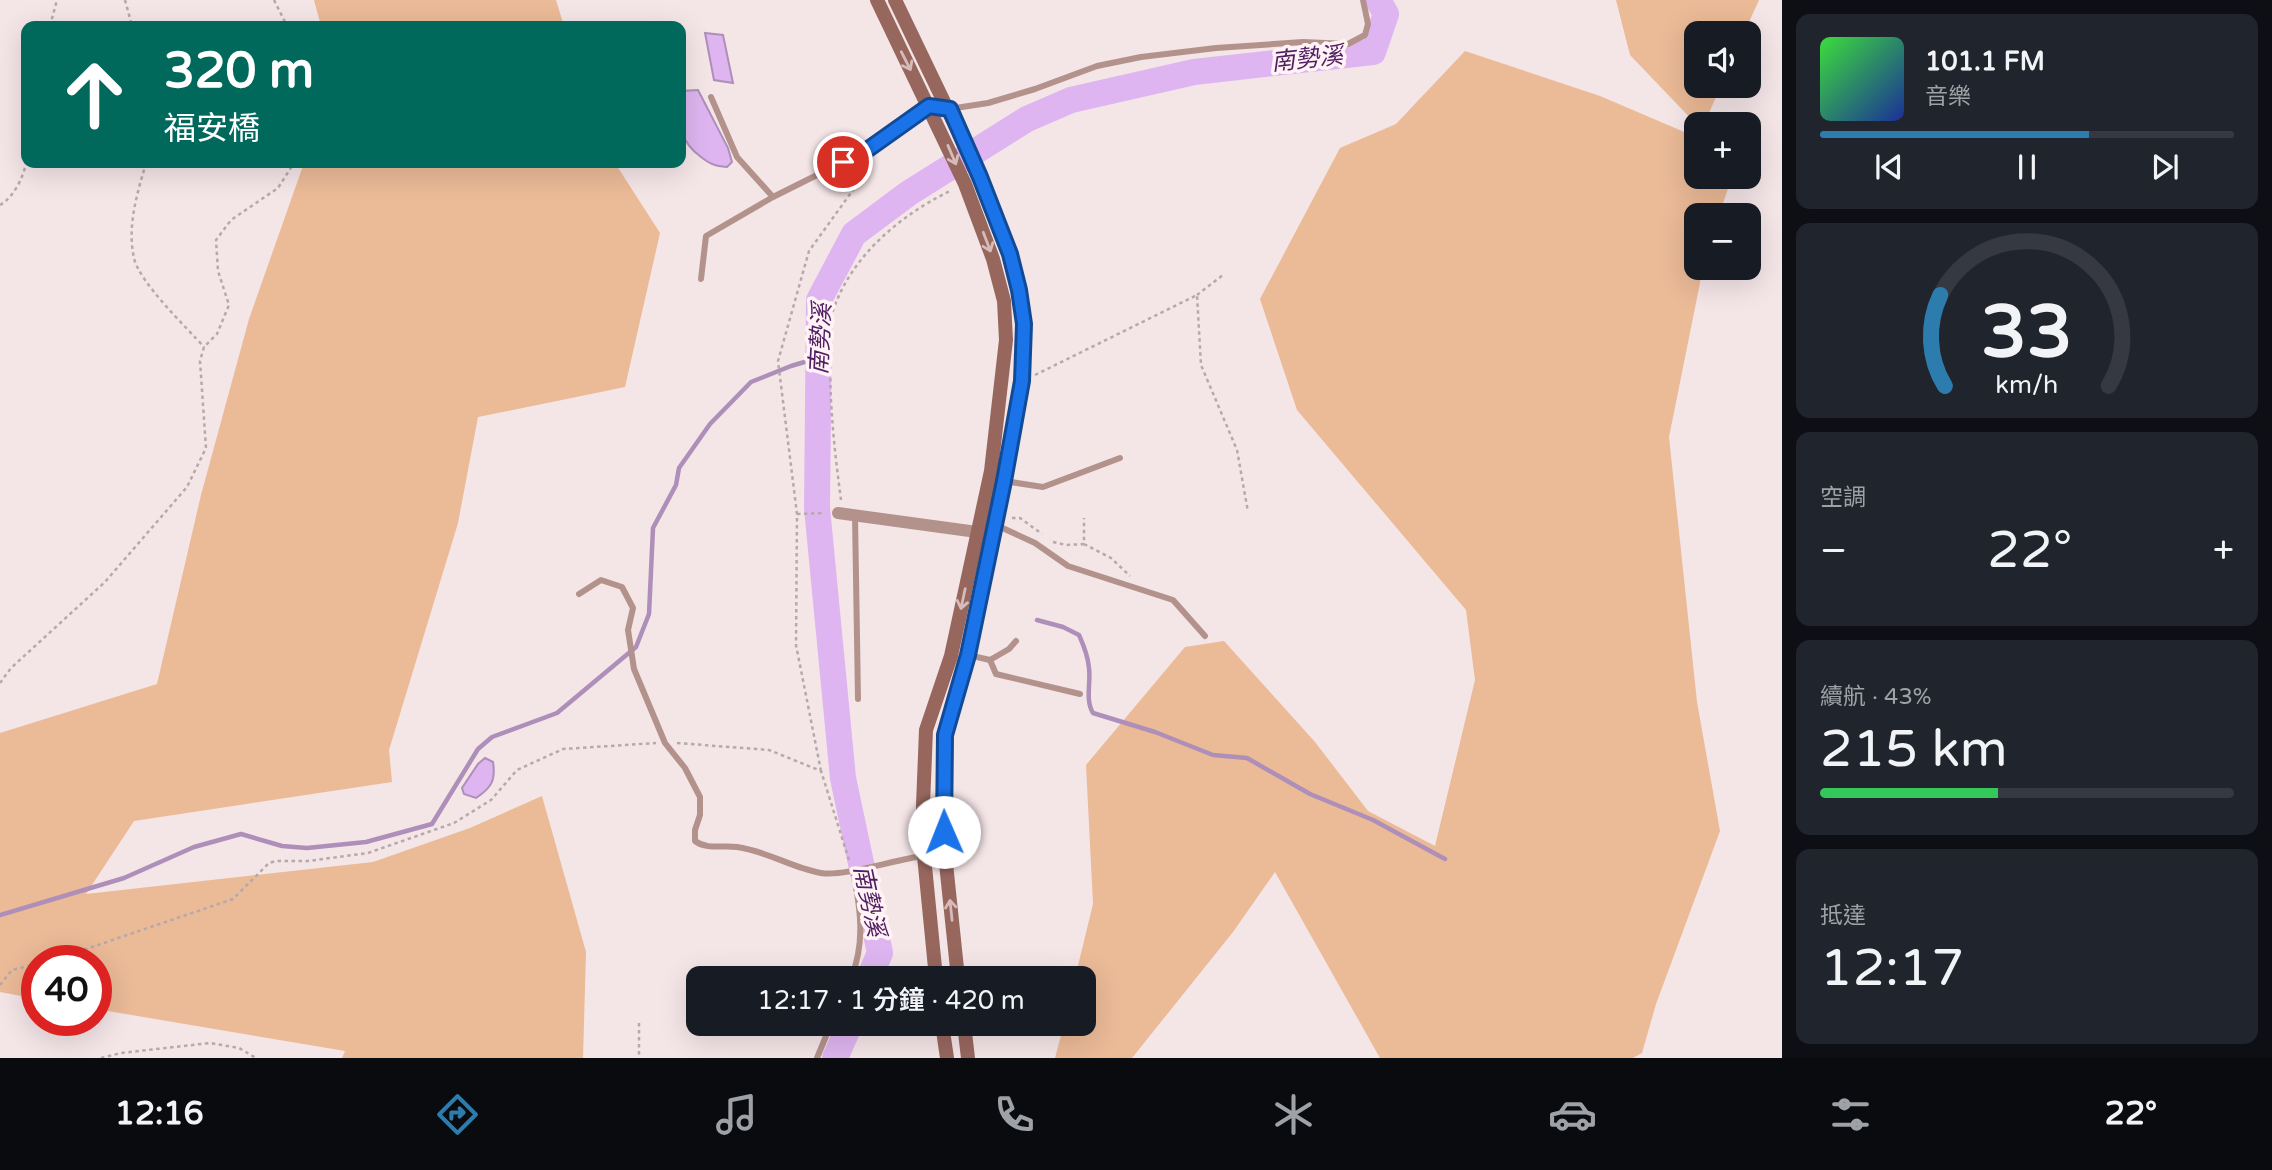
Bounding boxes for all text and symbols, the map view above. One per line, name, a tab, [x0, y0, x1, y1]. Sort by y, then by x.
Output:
map controls	[1684, 21, 1761, 280]
button: sound	[1684, 21, 1761, 98]
water label: 南勢溪	[1270, 41, 1347, 77]
text: 320 m	[164, 42, 314, 101]
text: 101.1 FM	[1925, 46, 2045, 77]
icon: ahead	[49, 49, 140, 140]
one-way arrow	[900, 51, 914, 71]
text: 音樂	[1925, 83, 1971, 111]
text: 福安橋	[164, 110, 260, 148]
button: +	[1684, 112, 1761, 189]
pin	[813, 132, 873, 192]
icon: arrive	[824, 143, 862, 181]
one-way arrow	[946, 144, 959, 166]
icon: previous	[1870, 148, 1908, 186]
icon: pause	[2008, 148, 2046, 186]
icon: next	[2146, 148, 2184, 186]
button: −	[1684, 203, 1761, 280]
one-way arrow	[981, 230, 994, 252]
text: 33	[1981, 290, 2073, 378]
water label: 南勢溪	[805, 299, 838, 376]
text: km/h	[1996, 370, 2058, 400]
text: 空調	[1820, 484, 1866, 512]
text: 22°	[1987, 519, 2072, 582]
text: −	[1820, 528, 1847, 574]
text: +	[2213, 528, 2234, 574]
one-way arrow	[955, 587, 969, 610]
text: 續航 · 43%	[1820, 683, 1932, 711]
text: 215 km	[1820, 718, 2008, 781]
position arrow	[907, 795, 981, 869]
water label: 南勢溪	[847, 863, 891, 942]
one-way arrow	[944, 900, 957, 922]
text: 抵達	[1820, 902, 1866, 930]
text: 12:17	[1820, 937, 1964, 1000]
speed limit sign: 40	[21, 945, 112, 1036]
text: 12:17 · 1 分鐘 · 420 m	[757, 985, 1025, 1016]
icon: directions	[433, 1090, 482, 1139]
icon: music	[712, 1090, 761, 1139]
icon: phone	[990, 1090, 1039, 1139]
icon: climate	[1269, 1090, 1318, 1139]
icon: car	[1548, 1090, 1597, 1139]
icon: filters	[1826, 1090, 1875, 1139]
text: 12:16	[115, 1095, 204, 1133]
text: 22°	[2105, 1095, 2157, 1133]

